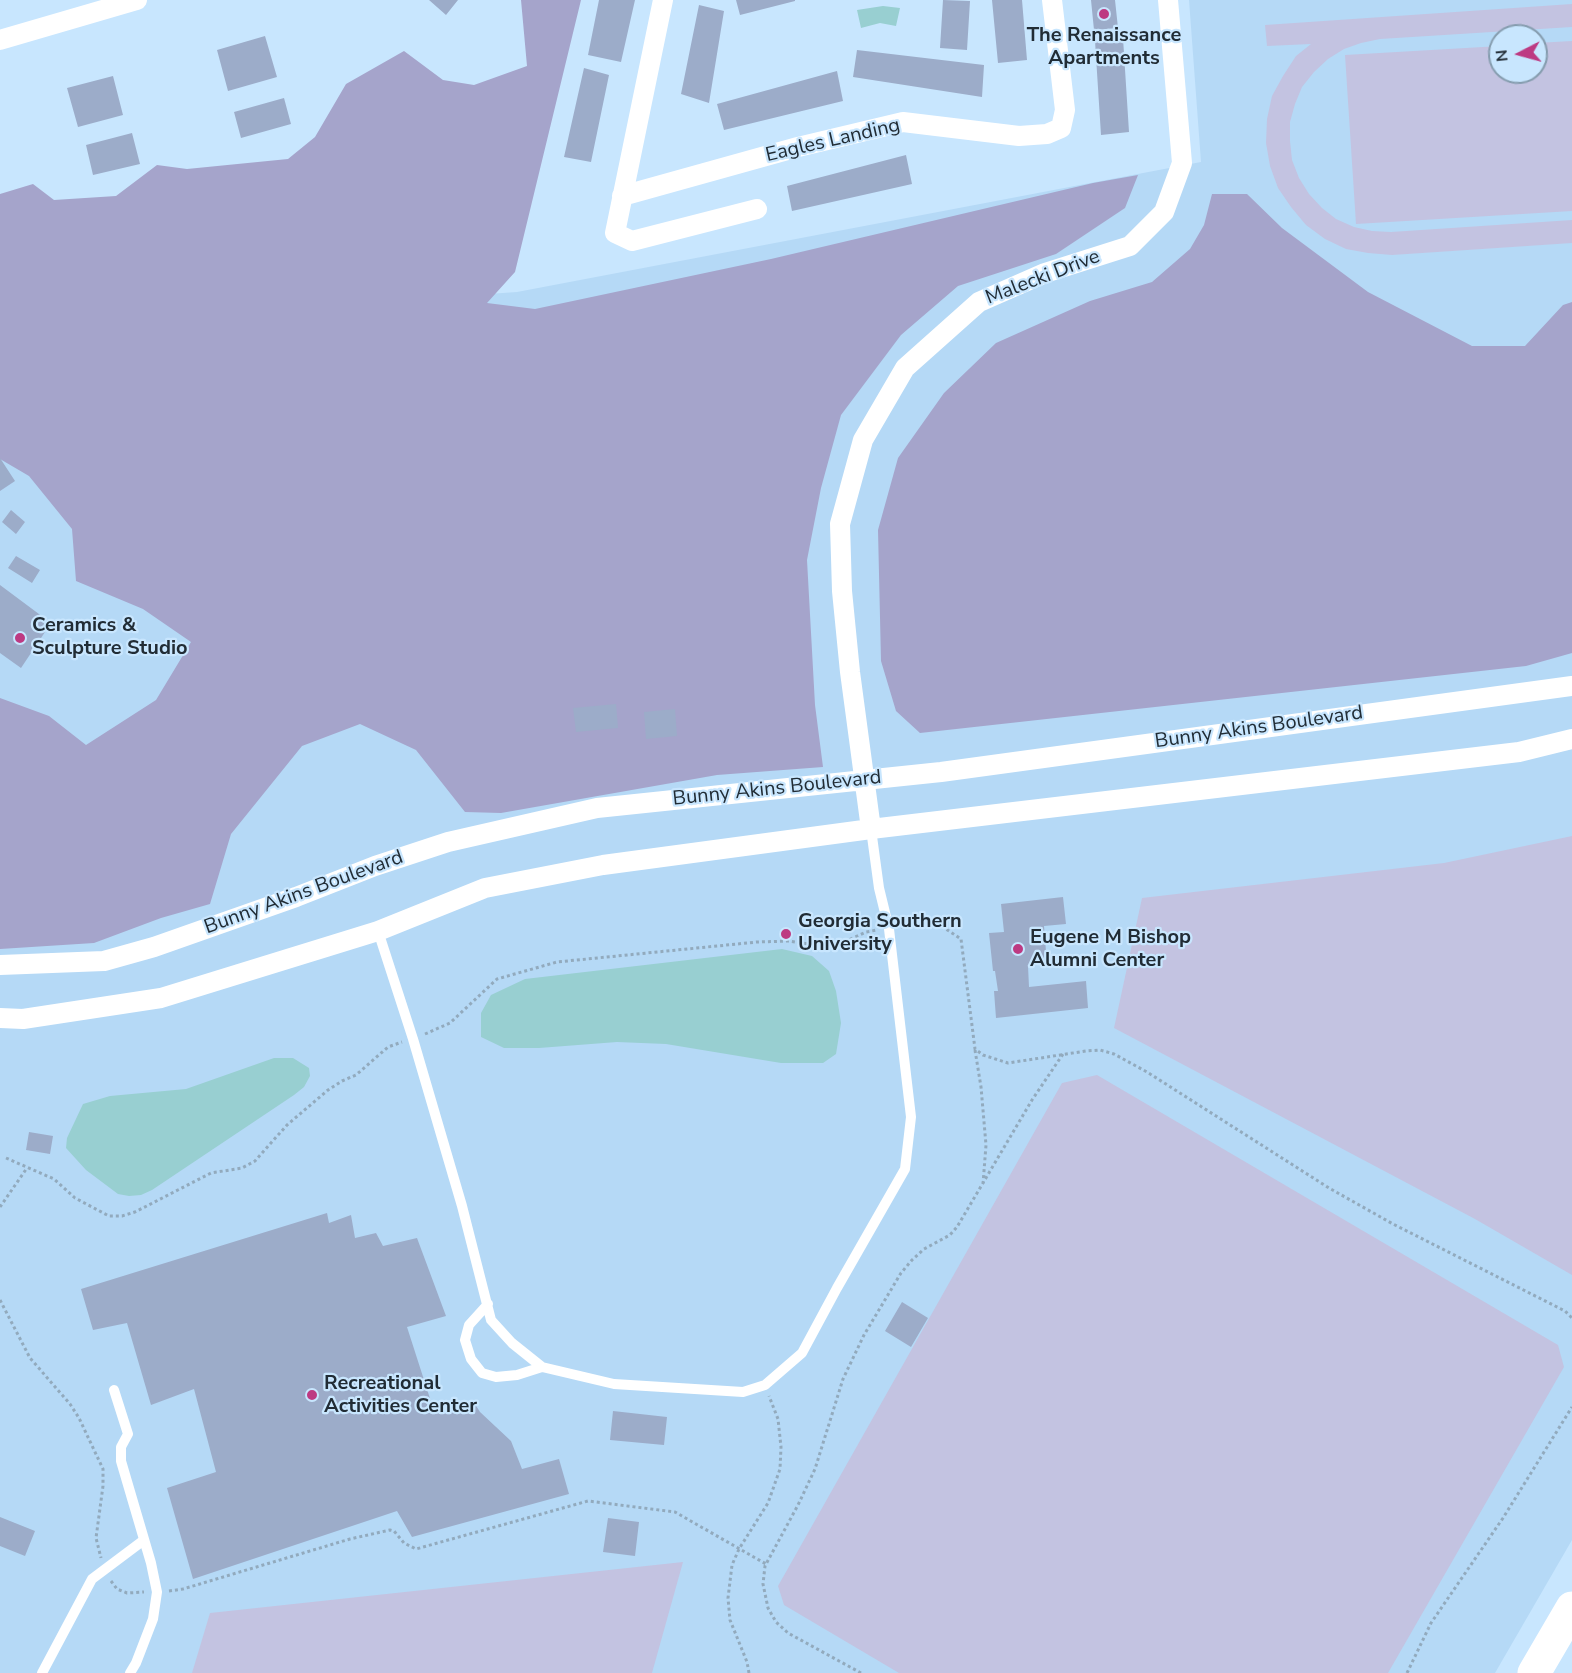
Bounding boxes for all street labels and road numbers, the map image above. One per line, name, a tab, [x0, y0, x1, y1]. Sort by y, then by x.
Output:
street label: Eagles Landing	[763, 114, 903, 168]
street label: Malecki Drive	[982, 245, 1104, 311]
street label: Bunny Akins Boulevard	[1153, 702, 1365, 754]
street label: Bunny Akins Boulevard	[671, 766, 883, 812]
street label: Bunny Akins Boulevard	[201, 846, 407, 940]

